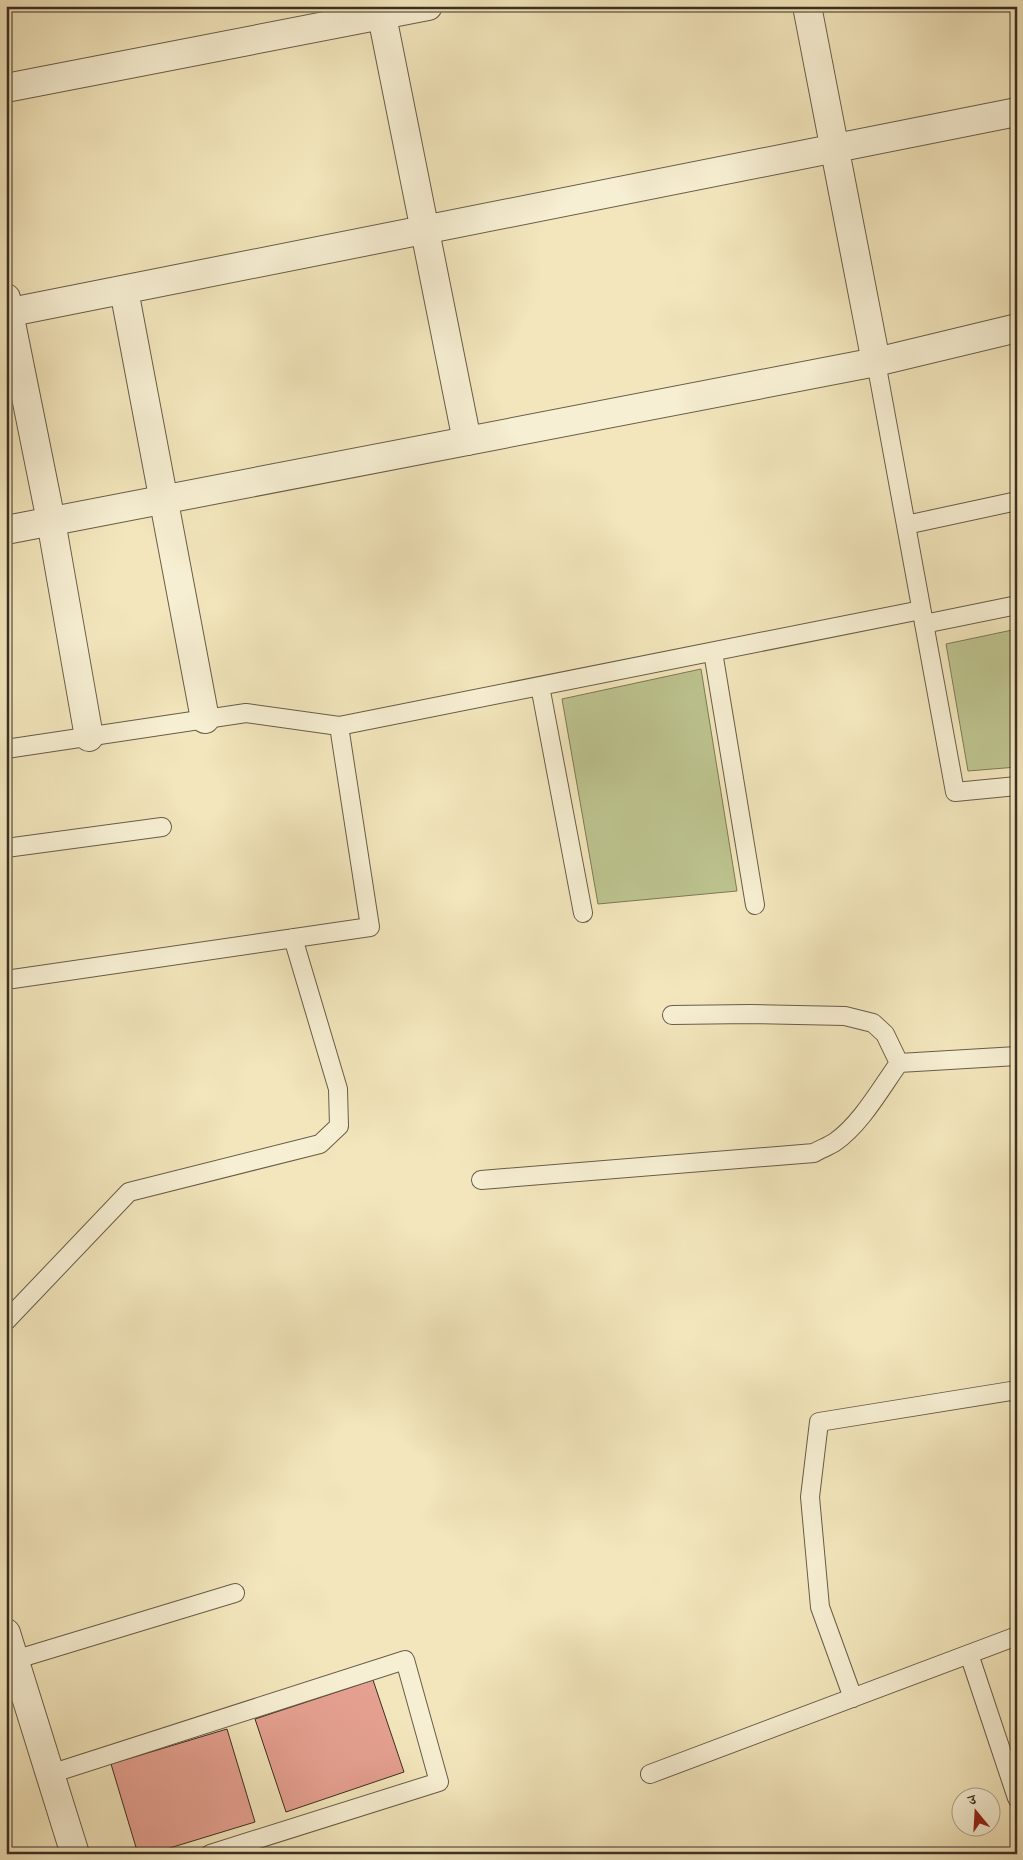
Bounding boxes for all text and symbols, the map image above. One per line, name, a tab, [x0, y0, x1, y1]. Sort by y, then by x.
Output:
north arrow	[950, 1788, 1000, 1838]
text: उ	[965, 1791, 979, 1811]

